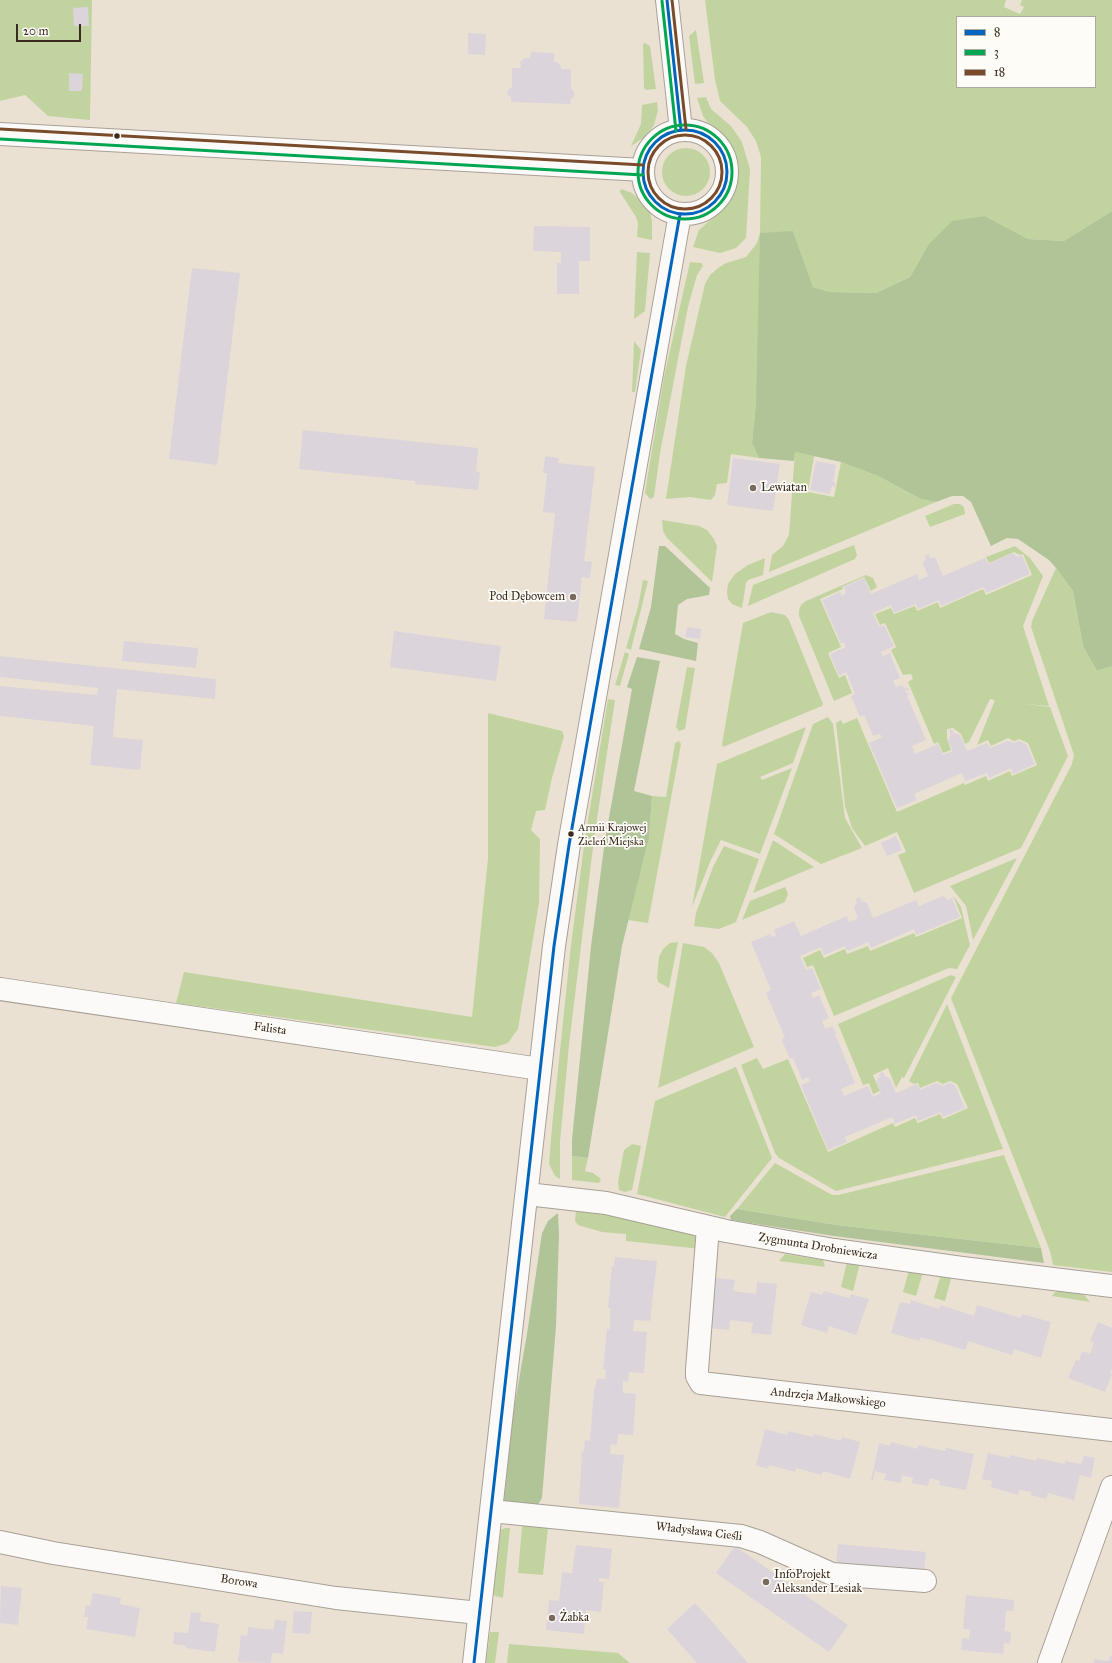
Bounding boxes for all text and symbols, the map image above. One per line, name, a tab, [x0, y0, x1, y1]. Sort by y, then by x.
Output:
scale bar	[18, 16, 83, 42]
legend	[956, 16, 1096, 88]
text: 20 m	[23, 24, 49, 38]
text: 8	[994, 25, 1000, 39]
text: 3	[994, 45, 999, 59]
text: 18	[994, 65, 1005, 79]
unlabelled marker	[112, 131, 122, 141]
place label: Lewiatan	[761, 481, 807, 495]
marker: Lewiatan	[748, 483, 758, 493]
place label: Pod Dębowcem	[489, 590, 565, 604]
marker: Pod Dębowcem	[568, 592, 578, 602]
place label: Armii Krajowej Zieleń Miejska	[578, 821, 646, 847]
marker: Armii Krajowej Zieleń Miejska	[566, 829, 576, 839]
street label: Falista	[253, 1020, 287, 1038]
street label: Zygmunta Drobniewicza	[757, 1230, 879, 1264]
street label: Andrzeja Małkowskiego	[769, 1385, 887, 1411]
street label: Władysława Cieśli	[655, 1520, 743, 1544]
place label: InfoProjekt Aleksander Lesiak	[774, 1568, 862, 1596]
street label: Borowa	[219, 1572, 259, 1592]
marker: InfoProjekt Aleksander Lesiak	[761, 1577, 771, 1587]
place label: Żabka	[560, 1611, 589, 1625]
marker: Żabka	[547, 1613, 557, 1623]

